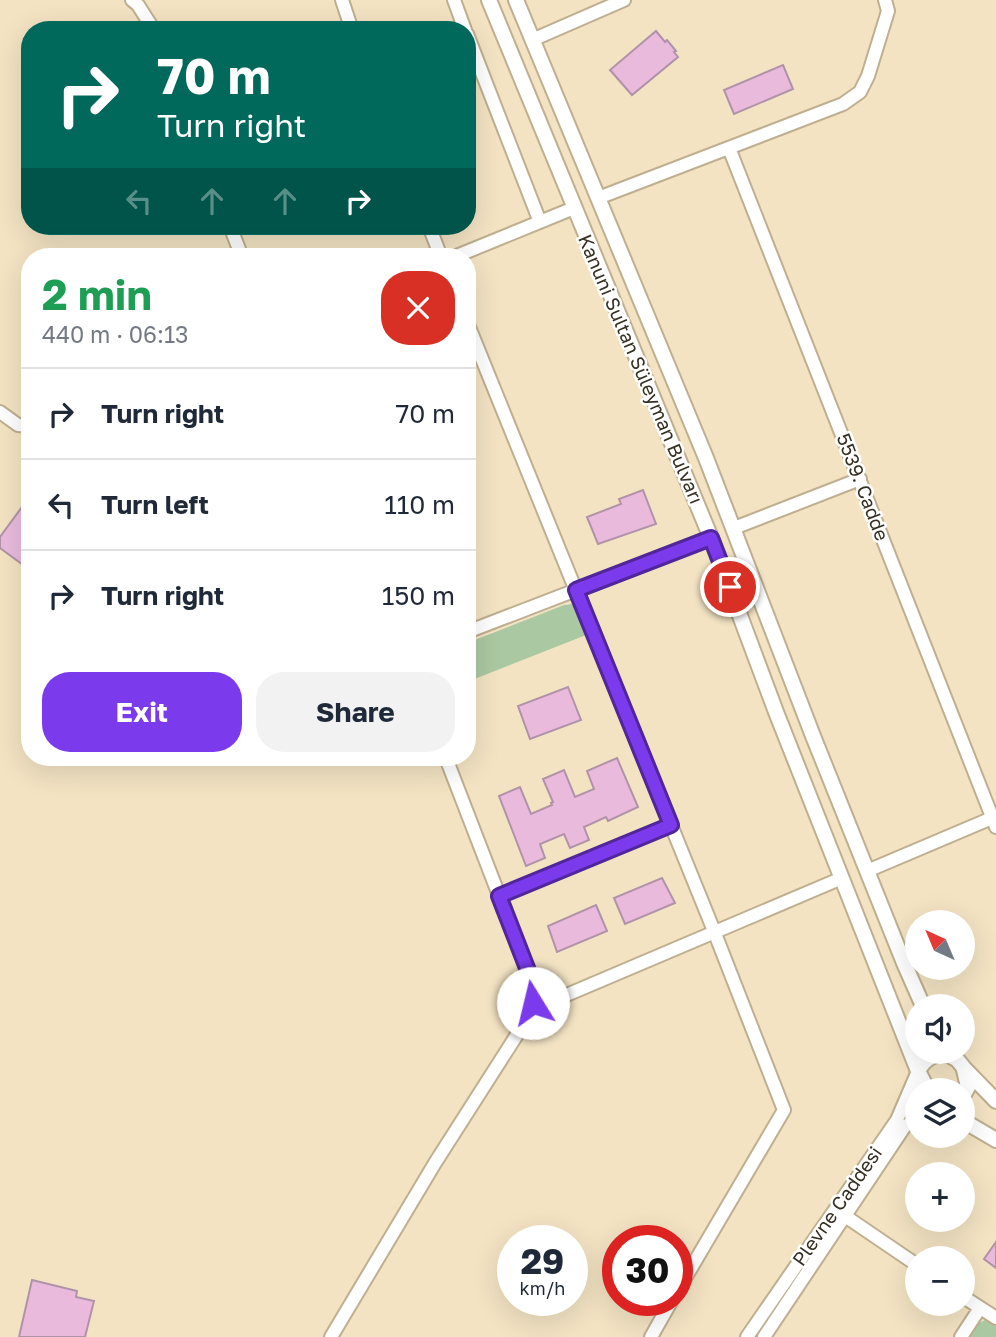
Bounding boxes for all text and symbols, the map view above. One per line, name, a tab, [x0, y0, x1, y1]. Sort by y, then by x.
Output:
text: 70 m	[157, 46, 271, 105]
icon: right	[42, 49, 133, 140]
text: Turn right	[157, 106, 306, 144]
icon: left	[120, 182, 158, 220]
icon: ahead	[193, 182, 231, 220]
icon: ahead	[266, 182, 304, 220]
icon: right	[339, 182, 377, 220]
street label: Kanuni Sultan Süleyman Bulvarı	[574, 231, 709, 507]
text: 2 min	[42, 269, 152, 319]
button: close	[381, 271, 455, 345]
text: 440 m · 06:13	[42, 320, 189, 348]
icon: right	[42, 395, 80, 433]
text: Turn right	[101, 398, 224, 429]
text: 70 m	[396, 398, 455, 429]
street label: 5539. Cadde	[832, 430, 894, 544]
icon: left	[42, 486, 80, 524]
text: Turn left	[101, 489, 209, 520]
text: 110 m	[384, 489, 455, 520]
pin	[700, 557, 760, 617]
icon: arrive	[711, 568, 749, 606]
icon: right	[42, 577, 80, 615]
text: Turn right	[101, 580, 224, 611]
text: 150 m	[382, 580, 455, 611]
button: Exit	[42, 672, 242, 752]
button: Share	[256, 672, 455, 752]
north arrow	[905, 910, 975, 980]
map controls	[905, 910, 975, 1316]
position arrow	[496, 966, 570, 1040]
button: sound	[905, 994, 975, 1064]
button: layers	[905, 1078, 975, 1148]
street label: Plevne Caddesi	[787, 1142, 886, 1270]
button: +	[905, 1162, 975, 1232]
speed limit sign: 30	[602, 1225, 693, 1316]
text: 29	[521, 1240, 564, 1282]
button: −	[905, 1246, 975, 1316]
text: km/h	[520, 1277, 565, 1299]

